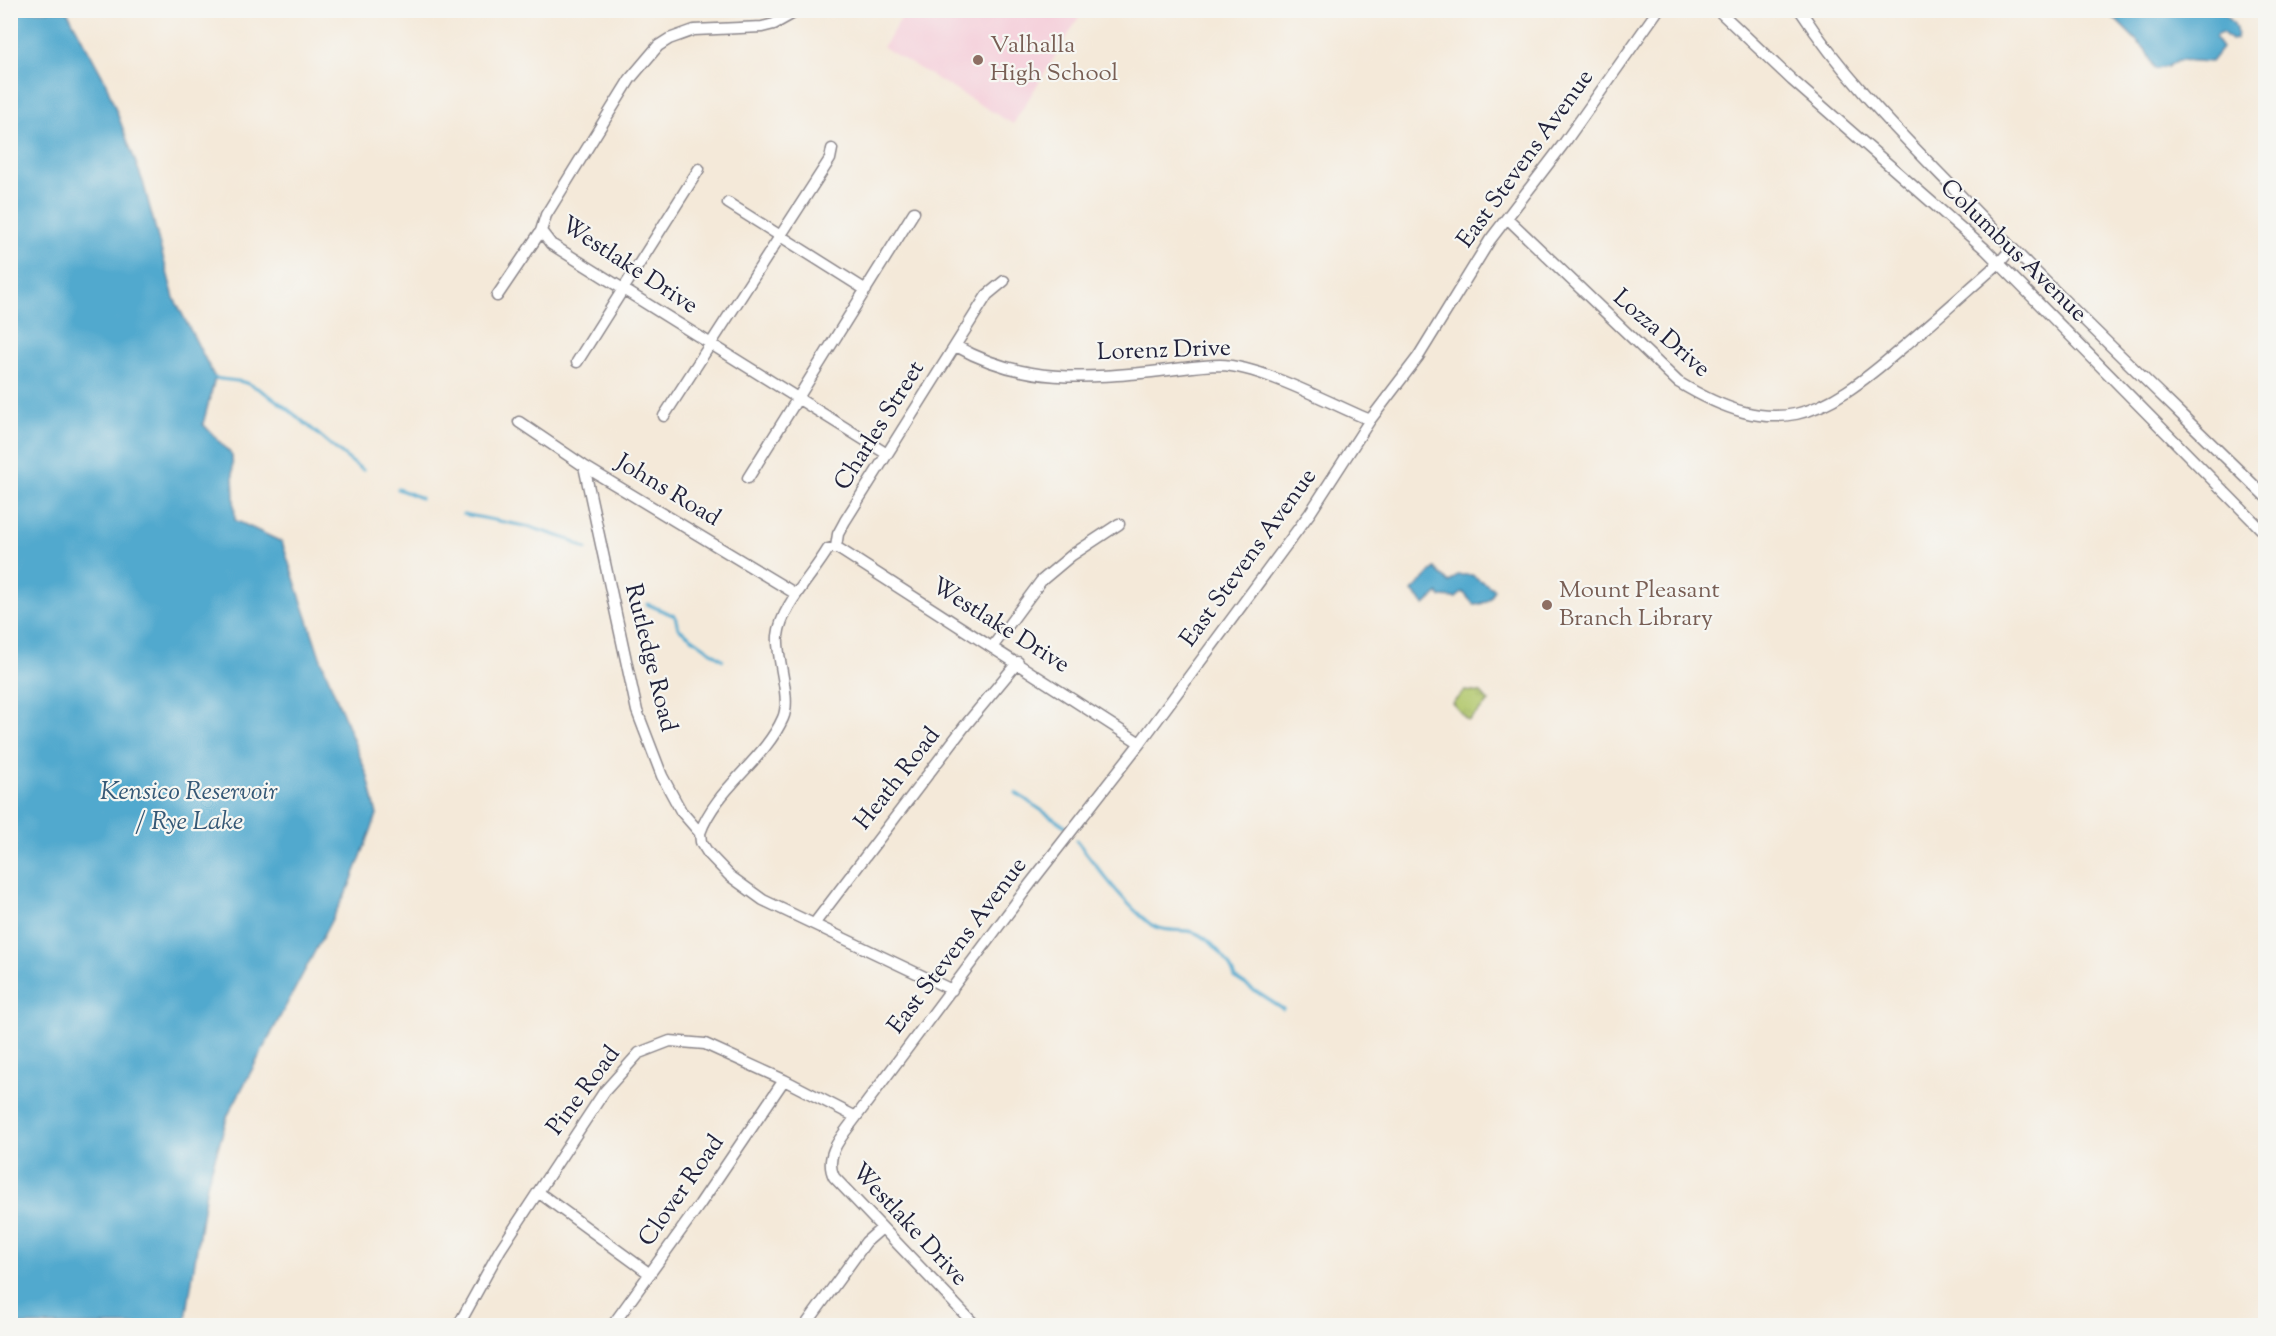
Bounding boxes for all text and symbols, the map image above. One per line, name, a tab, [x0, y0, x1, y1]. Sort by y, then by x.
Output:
place label: Valhalla High School	[990, 29, 1119, 91]
marker: Valhalla High School	[971, 53, 985, 67]
street label: East Stevens Avenue	[1449, 63, 1603, 255]
street label: Columbus Avenue	[1932, 172, 2094, 330]
street label: Westlake Drive	[554, 209, 704, 323]
street label: Lozza Drive	[1605, 282, 1717, 386]
street label: Lorenz Drive	[1096, 332, 1232, 370]
street label: Charles Street	[827, 355, 933, 497]
street label: Johns Road	[607, 445, 727, 536]
street label: East Stevens Avenue	[1172, 462, 1326, 654]
street label: Westlake Drive	[924, 570, 1076, 682]
place label: Mount Pleasant Branch Library	[1559, 574, 1720, 636]
street label: Rutledge Road	[615, 580, 685, 736]
marker: Mount Pleasant Branch Library	[1540, 598, 1554, 612]
street label: Heath Road	[847, 720, 949, 838]
water label: Kensico Reservoir / Rye Lake	[100, 774, 278, 841]
street label: East Stevens Avenue	[880, 850, 1036, 1042]
street label: Pine Road	[539, 1039, 629, 1143]
street label: Clover Road	[631, 1128, 733, 1254]
street label: Westlake Drive	[843, 1156, 975, 1294]

